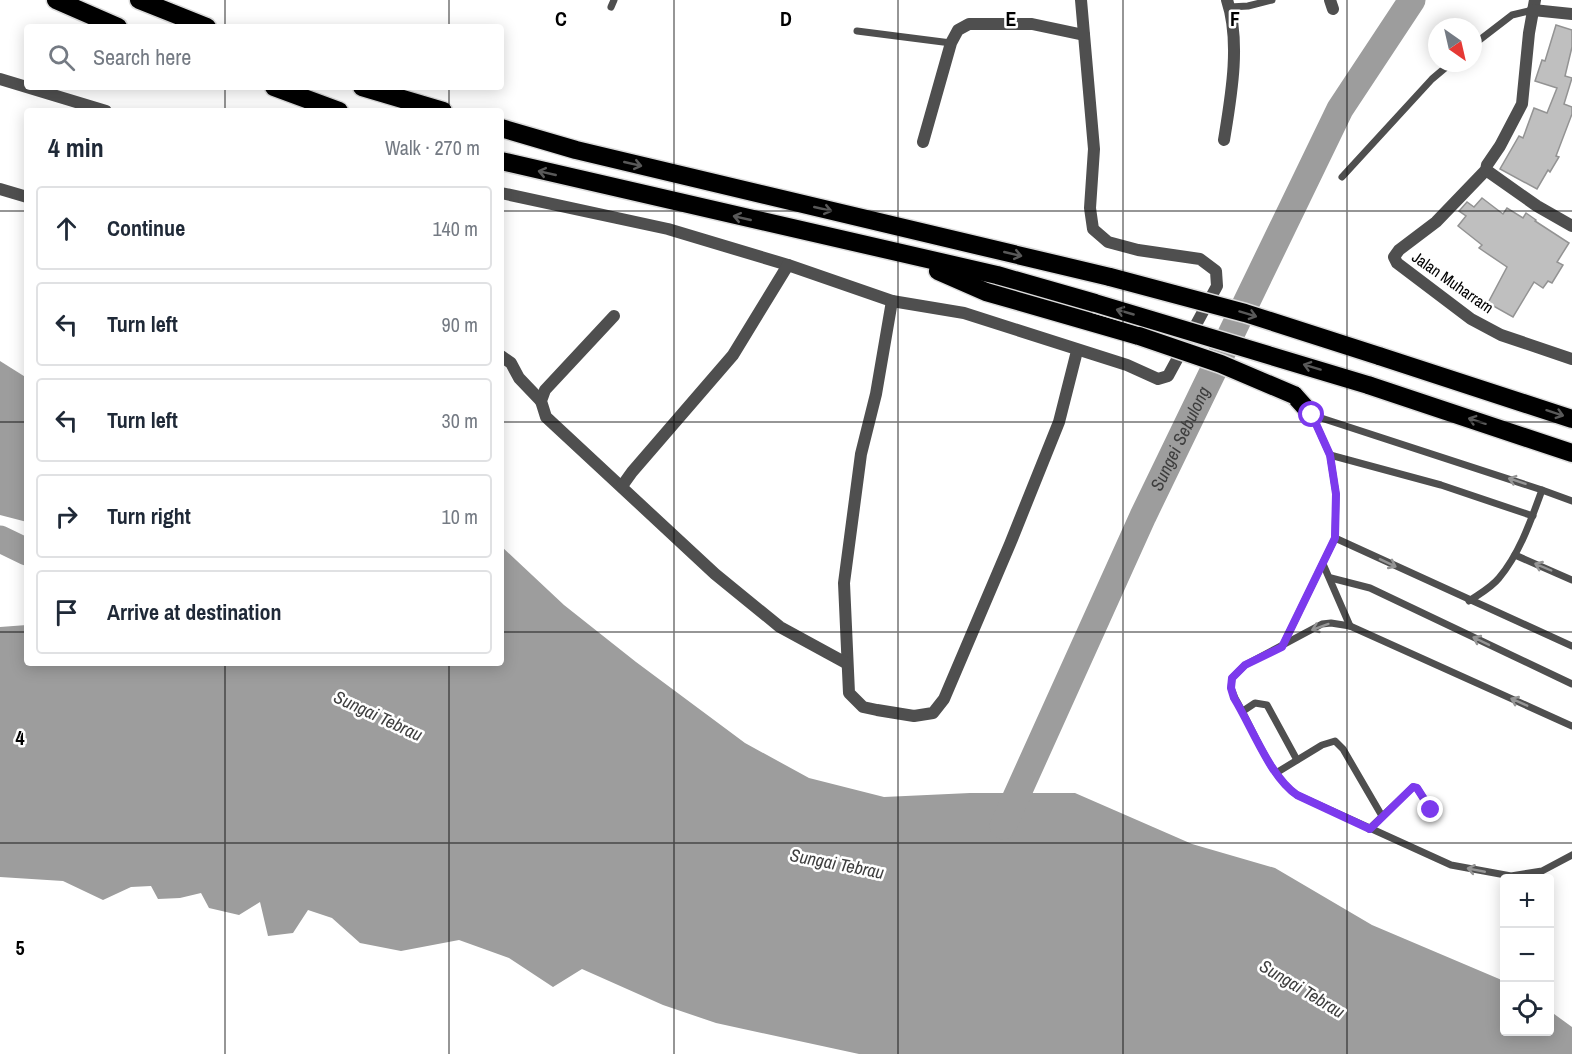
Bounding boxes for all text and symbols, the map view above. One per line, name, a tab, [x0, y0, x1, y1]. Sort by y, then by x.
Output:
text: C	[555, 5, 567, 32]
text: D	[780, 5, 792, 32]
text: E	[1006, 5, 1017, 32]
text: F	[1230, 5, 1240, 32]
north arrow	[1428, 18, 1482, 72]
search box	[24, 24, 504, 90]
icon: search	[45, 41, 78, 74]
text: Search here	[93, 42, 191, 72]
text: 4 min	[48, 130, 104, 165]
text: Walk · 270 m	[385, 134, 480, 161]
one-way arrow	[624, 158, 643, 170]
one-way arrow	[537, 166, 556, 178]
one-way arrow	[813, 203, 832, 215]
one-way arrow	[733, 211, 752, 223]
icon: ahead	[50, 212, 83, 245]
text: Continue	[107, 213, 185, 243]
text: 140 m	[432, 215, 478, 242]
street label: Jalan Muharram	[1408, 246, 1498, 318]
one-way arrow	[1003, 248, 1022, 260]
one-way arrow	[1116, 306, 1135, 317]
icon: left	[50, 308, 83, 341]
text: Turn left	[107, 309, 178, 339]
one-way arrow	[1238, 309, 1257, 320]
text: 90 m	[442, 311, 478, 338]
one-way arrow	[1303, 361, 1322, 372]
water label: Sungei Sebulong	[1144, 382, 1216, 495]
route start	[1298, 401, 1324, 427]
icon: left	[50, 404, 83, 437]
text: Turn left	[107, 405, 178, 435]
text: 30 m	[442, 407, 478, 434]
one-way arrow	[1545, 408, 1564, 419]
one-way arrow	[1468, 415, 1487, 426]
one-way arrow	[1508, 475, 1527, 486]
icon: right	[50, 500, 83, 533]
text: Turn right	[107, 501, 191, 531]
text: 10 m	[442, 503, 478, 530]
one-way arrow	[1379, 557, 1397, 569]
one-way arrow	[1535, 561, 1553, 572]
icon: arrive	[50, 596, 83, 629]
text: Arrive at destination	[107, 597, 281, 627]
one-way arrow	[1311, 622, 1330, 633]
one-way arrow	[1472, 635, 1490, 647]
water label: Sungai Tebrau	[330, 684, 427, 747]
one-way arrow	[1510, 696, 1528, 707]
text: 4	[15, 724, 25, 751]
route end	[1417, 796, 1443, 822]
water label: Sungai Tebrau	[788, 842, 886, 885]
one-way arrow	[1467, 864, 1487, 875]
map controls	[1500, 874, 1554, 1036]
button: +	[1500, 874, 1554, 928]
button: −	[1500, 928, 1554, 982]
text: 5	[15, 934, 25, 961]
water label: Sungai Tebrau	[1255, 953, 1350, 1024]
button: locate	[1500, 982, 1554, 1036]

